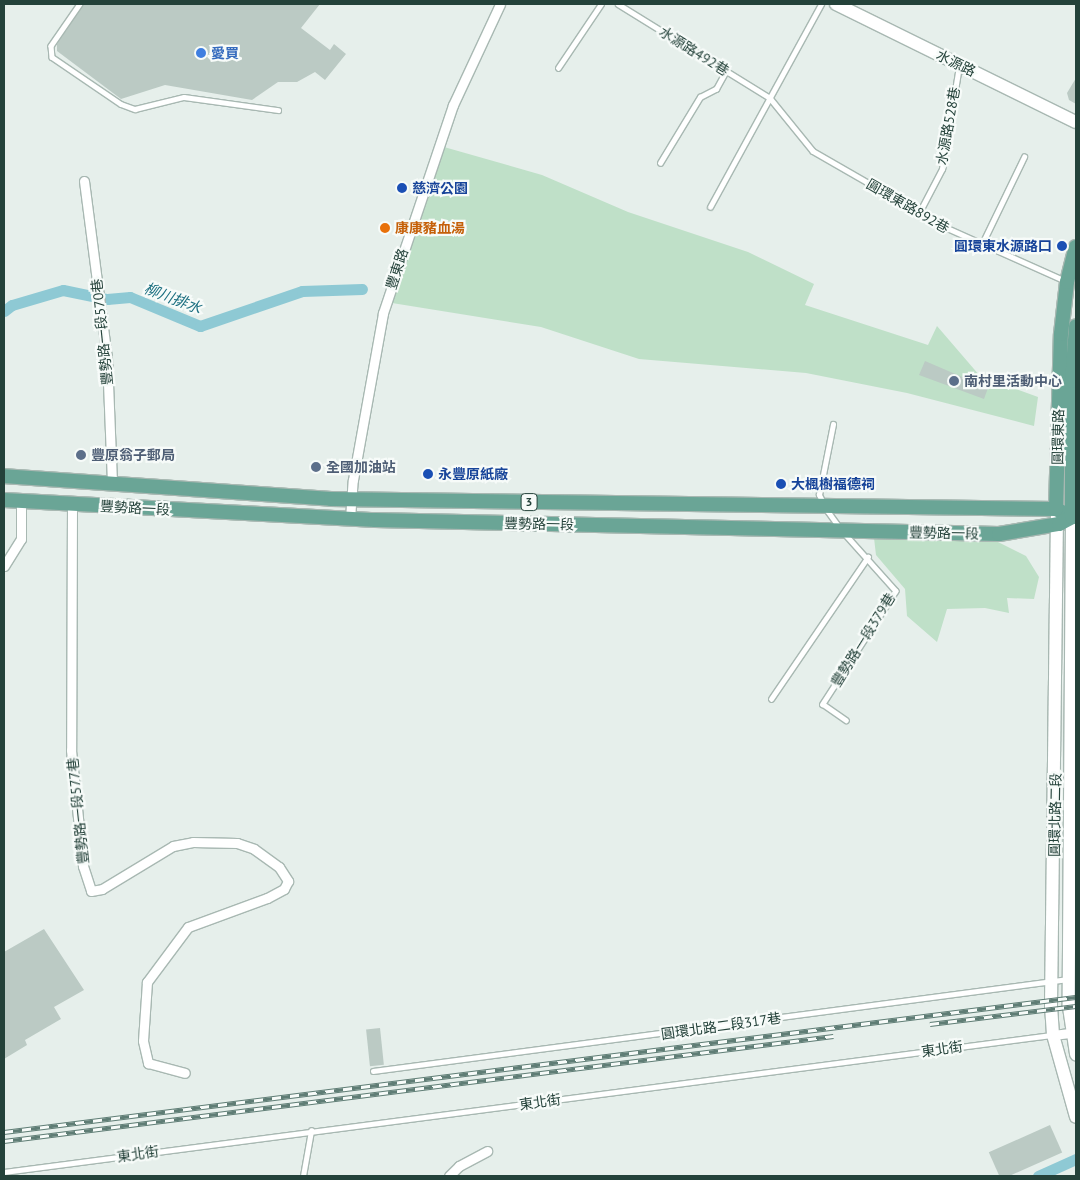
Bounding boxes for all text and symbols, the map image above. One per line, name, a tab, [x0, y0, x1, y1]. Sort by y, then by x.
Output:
street label: 水源路492巷	[656, 23, 732, 79]
place label: 愛買	[211, 45, 239, 61]
street label: 水源路	[933, 46, 979, 80]
marker: 愛買	[195, 47, 207, 59]
street label: 水源路528巷	[933, 86, 963, 166]
street label: 圓環東路892巷	[864, 176, 952, 236]
place label: 慈濟公園	[412, 180, 468, 196]
marker: 慈濟公園	[396, 182, 408, 194]
place label: 康康豬血湯	[395, 220, 465, 236]
marker: 康康豬血湯	[379, 222, 391, 234]
place label: 圓環東水源路口	[954, 238, 1052, 254]
marker: 圓環東水源路口	[1056, 240, 1068, 252]
street label: 豐東路	[383, 246, 411, 292]
street label: 豐勢路一段570巷	[88, 278, 116, 386]
water label: 柳川排水	[142, 279, 204, 317]
place label: 南村里活動中心	[964, 373, 1062, 389]
marker: 南村里活動中心	[948, 375, 960, 387]
street label: 圓環東路	[1049, 409, 1067, 465]
place label: 豐原翁子郵局	[91, 447, 175, 463]
marker: 豐原翁子郵局	[75, 449, 87, 461]
place label: 全國加油站	[326, 459, 396, 475]
marker: 全國加油站	[310, 461, 322, 473]
place label: 永豐原紙廠	[438, 466, 508, 482]
marker: 永豐原紙廠	[422, 468, 434, 480]
place label: 大楓樹福德祠	[791, 476, 875, 492]
marker: 大楓樹福德祠	[775, 478, 787, 490]
road number: 3	[520, 492, 538, 512]
street label: 豐勢路一段	[100, 498, 170, 518]
street label: 豐勢路一段	[504, 515, 574, 533]
street label: 豐勢路一段	[909, 524, 979, 542]
street label: 豐勢路一段379巷	[828, 590, 898, 690]
street label: 豐勢路一段577巷	[64, 757, 92, 865]
street label: 圓環北路二段	[1046, 773, 1064, 857]
street label: 圓環北路二段317巷	[660, 1009, 782, 1043]
street label: 東北街	[920, 1038, 964, 1060]
street label: 東北街	[518, 1091, 562, 1113]
street label: 東北街	[116, 1143, 160, 1165]

